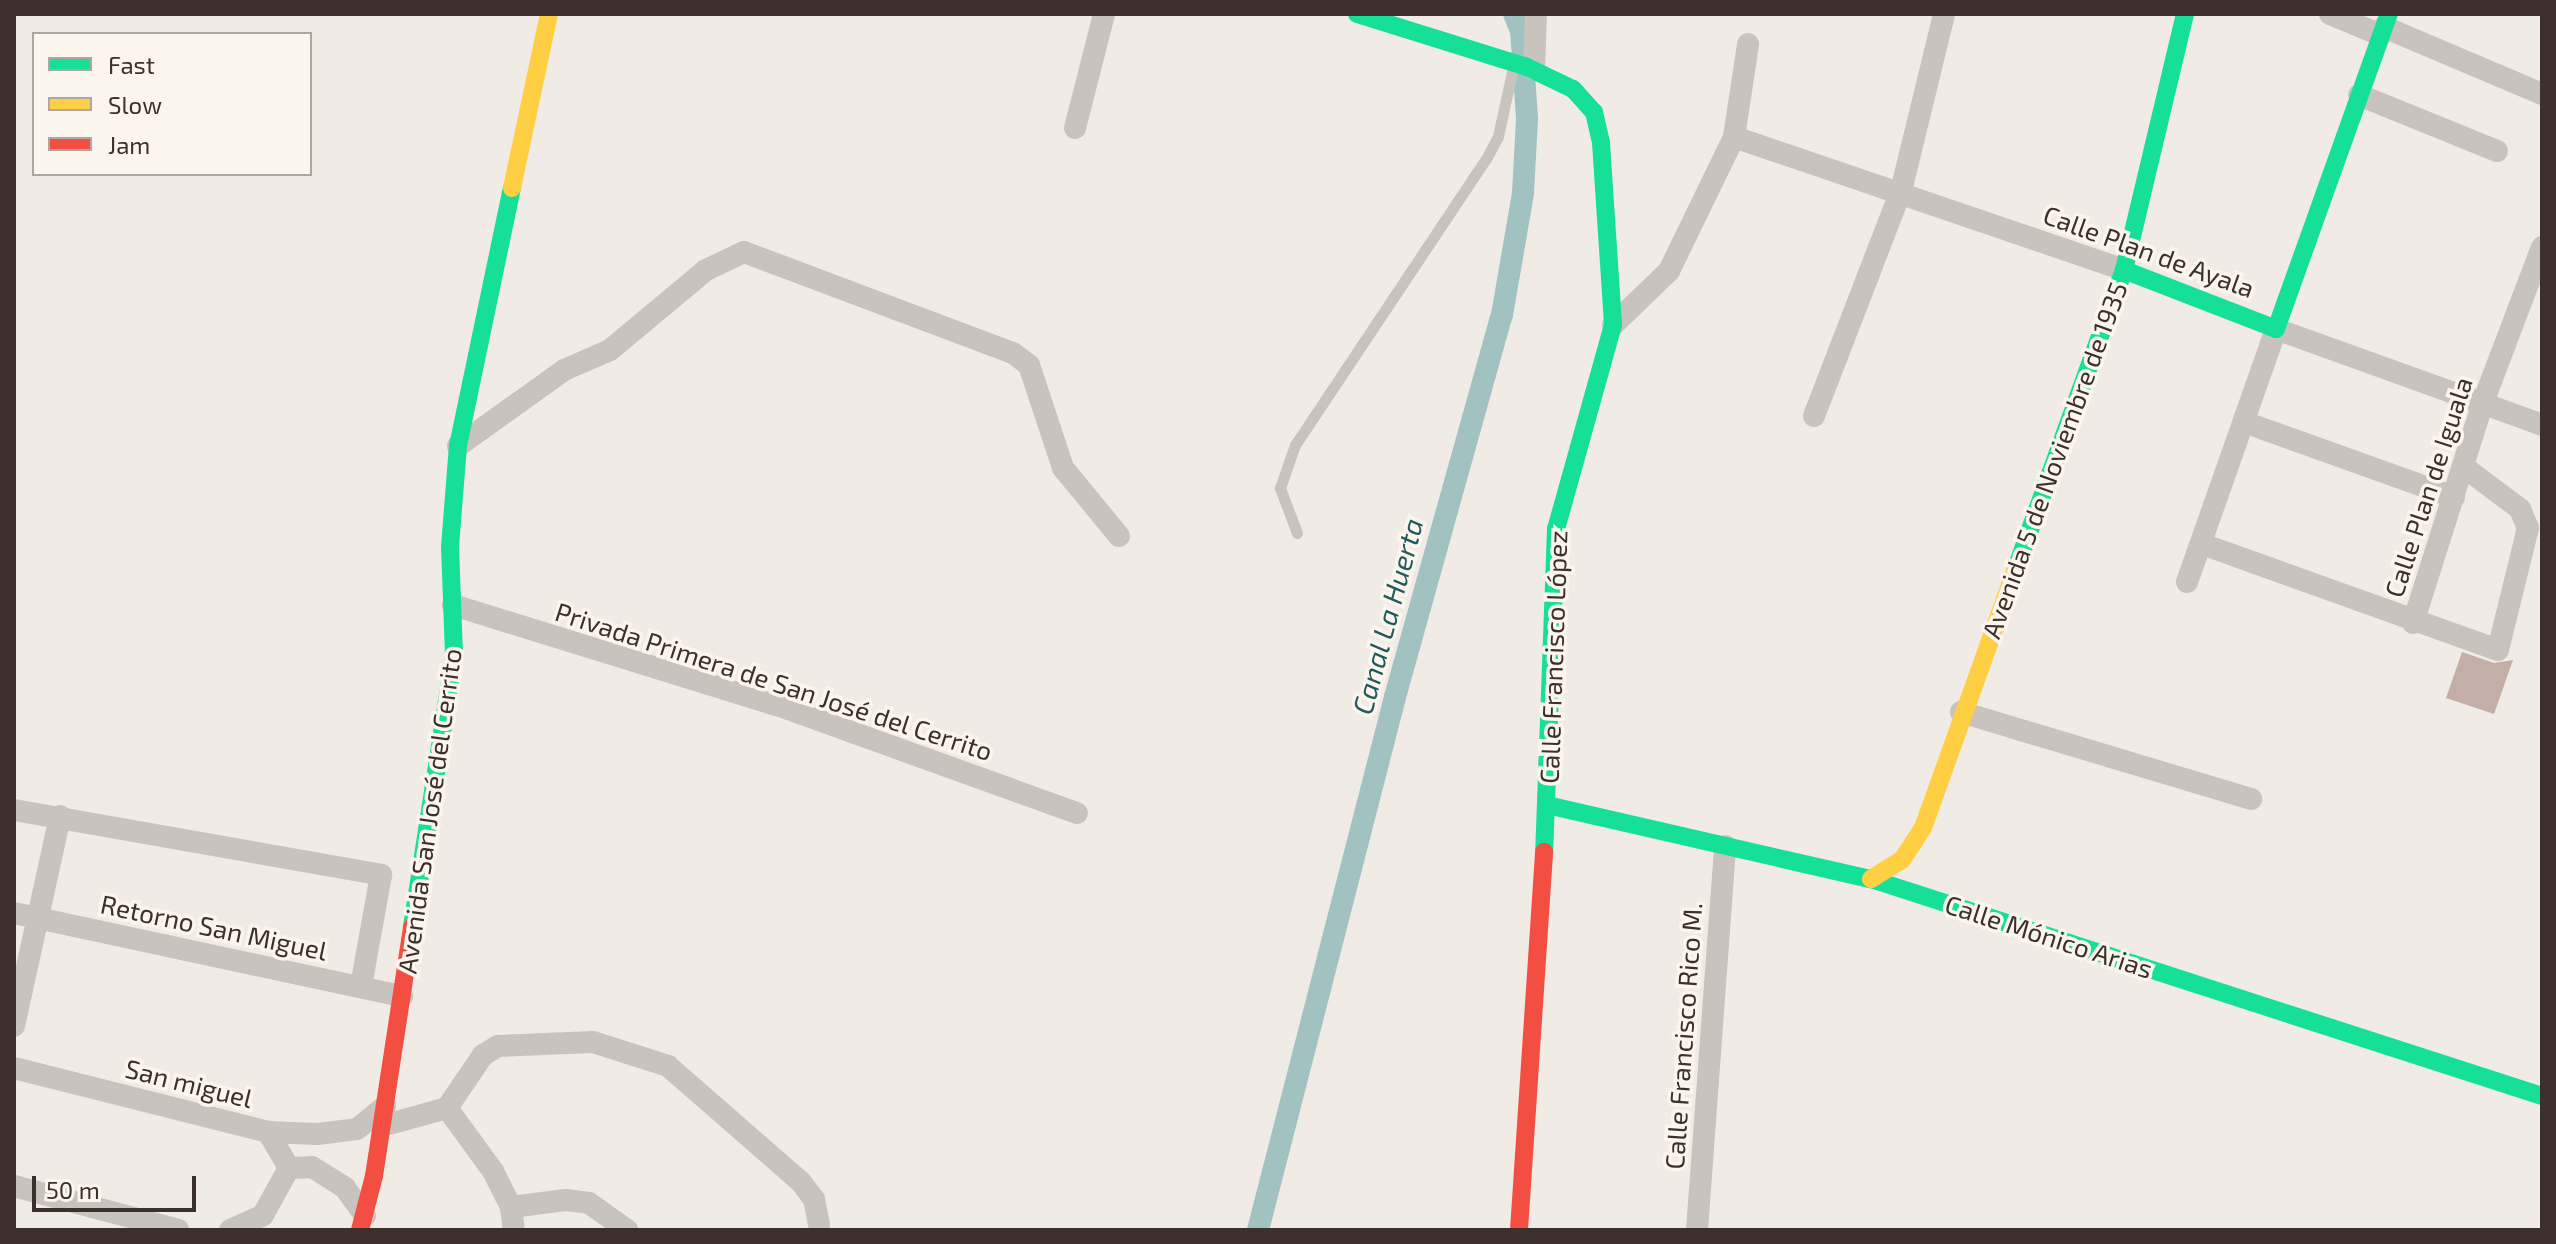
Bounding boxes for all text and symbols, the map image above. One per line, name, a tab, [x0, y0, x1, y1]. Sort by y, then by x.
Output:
legend	[32, 32, 312, 176]
text: Fast	[108, 50, 155, 79]
text: Slow	[108, 90, 162, 119]
text: Jam	[108, 130, 150, 159]
street label: Calle Plan de Ayala	[2039, 198, 2259, 304]
street label: Avenida 5 de Noviembre de 1935	[1975, 278, 2133, 642]
street label: Calle Plan de Iguala	[2378, 373, 2478, 601]
water label: Canal La Huerta	[1345, 514, 1429, 718]
street label: Calle Francisco López	[1533, 530, 1573, 784]
street label: Privada Primera de San José del Cerrito	[551, 595, 997, 767]
street label: Avenida San José del Cerrito	[391, 646, 467, 976]
street label: Retorno San Miguel	[98, 888, 330, 966]
street label: Calle Mónico Arias	[1941, 888, 2157, 984]
street label: Calle Francisco Rico M.	[1658, 902, 1708, 1170]
street label: San miguel	[122, 1052, 256, 1114]
scale bar	[36, 1160, 200, 1210]
text: 50 m	[46, 1175, 100, 1204]

